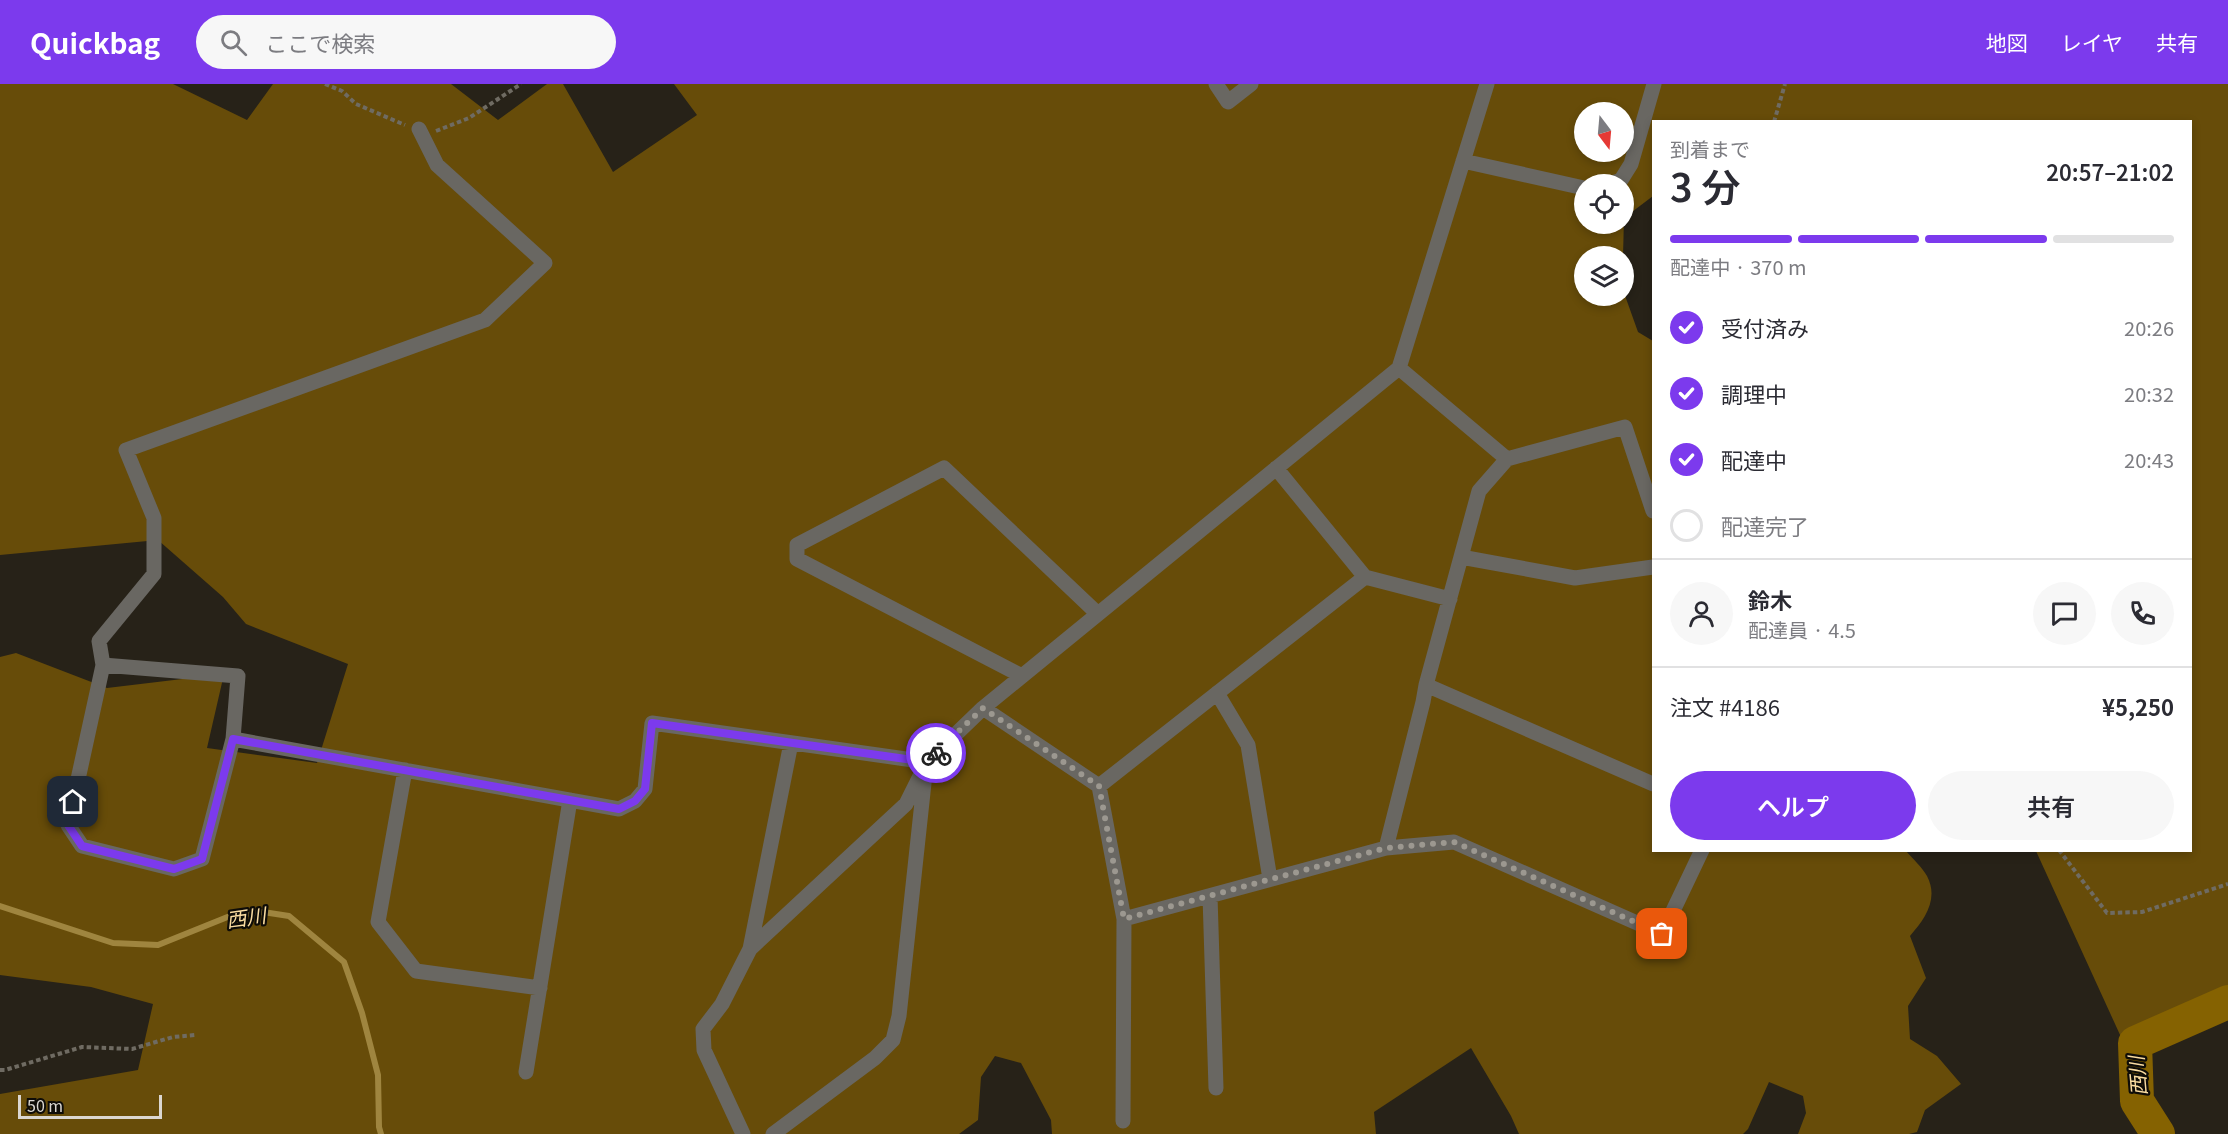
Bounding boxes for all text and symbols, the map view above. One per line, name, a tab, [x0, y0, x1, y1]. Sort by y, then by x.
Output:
search box	[196, 15, 616, 69]
text: Quickbag	[30, 22, 160, 62]
icon: search	[217, 26, 250, 59]
text: ここで検索	[265, 26, 375, 58]
text: 地図	[1986, 27, 2028, 57]
text: レイヤ	[2061, 27, 2123, 57]
text: 共有	[2156, 27, 2198, 57]
north arrow	[1574, 102, 1634, 162]
map controls	[1574, 102, 1634, 306]
text: 到着まで	[1670, 134, 1750, 163]
text: 20:57–21:02	[2046, 155, 2174, 187]
text: 3 分	[1670, 157, 1740, 213]
button: locate	[1574, 174, 1634, 234]
button: layers	[1574, 246, 1634, 306]
text: 配達中 · 370 m	[1670, 252, 1806, 281]
icon: check	[1670, 311, 1703, 344]
text: 受付済み	[1721, 311, 1809, 343]
text: 20:26	[2124, 313, 2174, 342]
icon: check	[1670, 377, 1703, 410]
text: 調理中	[1721, 377, 1787, 409]
text: 20:32	[2124, 379, 2174, 408]
icon: check	[1670, 443, 1703, 476]
text: 配達中	[1721, 443, 1787, 475]
text: 20:43	[2124, 445, 2174, 474]
text: 配達完了	[1721, 509, 1809, 541]
button: person	[1670, 582, 1733, 645]
button: chat	[2033, 582, 2096, 645]
button: phone	[2111, 582, 2174, 645]
text: 鈴木	[1748, 583, 1792, 615]
text: 配達員 · 4.5	[1748, 615, 1856, 644]
text: 注文 #4186	[1670, 690, 1780, 722]
text: ¥5,250	[2102, 690, 2174, 722]
courier	[906, 723, 966, 783]
icon: bike	[920, 737, 953, 770]
button: ヘルプ	[1670, 771, 1916, 840]
button: 共有	[1928, 771, 2174, 840]
pin	[47, 776, 98, 827]
icon: home	[56, 785, 89, 818]
water label: 西川	[224, 899, 270, 934]
pin	[1636, 908, 1687, 959]
icon: bag	[1645, 917, 1678, 950]
water label: 西川	[2120, 1053, 2153, 1097]
scale bar	[18, 1092, 162, 1120]
text: 50 m	[27, 1093, 63, 1117]

